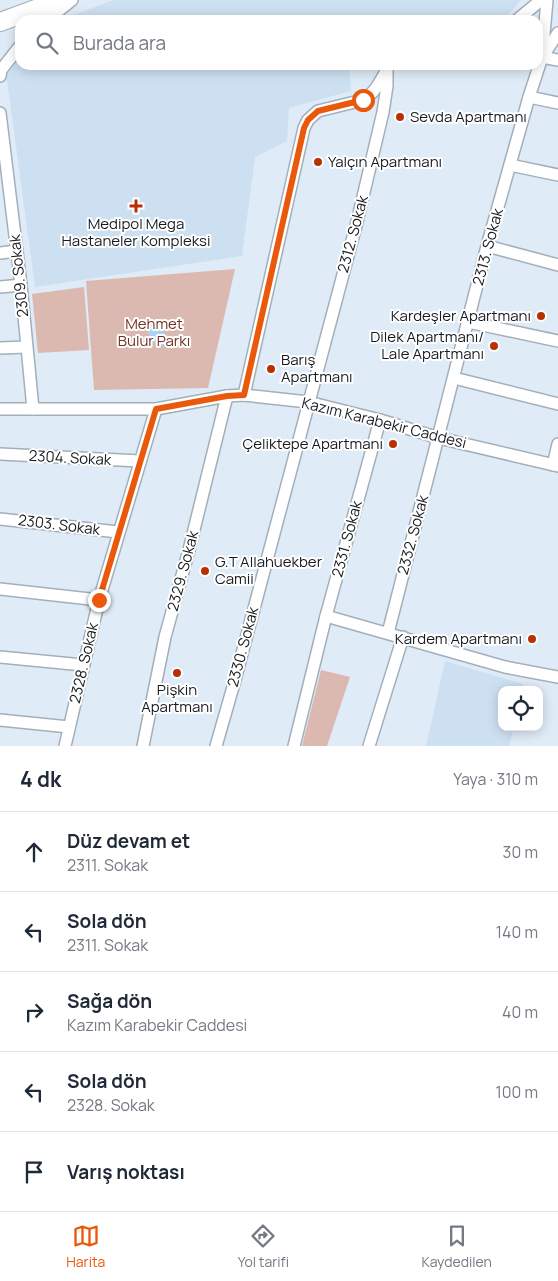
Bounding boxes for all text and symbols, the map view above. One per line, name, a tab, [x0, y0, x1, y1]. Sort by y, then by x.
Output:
search box	[15, 15, 543, 70]
icon: search	[33, 29, 61, 57]
text: Burada ara	[73, 30, 166, 56]
route start	[352, 89, 375, 112]
place label: Sevda Apartmanı	[410, 106, 527, 127]
marker: Sevda Apartmanı	[394, 111, 406, 123]
place label: Yalçın Apartmanı	[328, 151, 442, 172]
marker: Yalçın Apartmanı	[312, 156, 324, 168]
street label: 2312. Sokak	[332, 192, 373, 275]
marker: Medipol Mega Hastaneler Kompleksi	[129, 199, 143, 213]
street label: 2313. Sokak	[467, 205, 508, 288]
place label: Medipol Mega Hastaneler Kompleksi	[62, 213, 210, 251]
street label: 2309. Sokak	[4, 233, 33, 318]
place label: Kardeşler Apartmanı	[391, 305, 531, 326]
marker: Kardeşler Apartmanı	[535, 310, 547, 322]
park label: Mehmet Bulur Parkı	[118, 313, 190, 351]
place label: Dilek Apartmanı/ Lale Apartmanı	[370, 326, 484, 364]
marker: Dilek Apartmanı/ Lale Apartmanı	[488, 340, 500, 352]
place label: Barış Apartmanı	[281, 349, 353, 387]
marker: Barış Apartmanı	[265, 363, 277, 375]
street label: Kazım Karabekir Caddesi	[300, 392, 469, 453]
place label: Çeliktepe Apartmanı	[243, 433, 383, 454]
marker: Çeliktepe Apartmanı	[387, 438, 399, 450]
street label: 2304. Sokak	[28, 445, 112, 470]
street label: 2332. Sokak	[392, 492, 433, 577]
street label: 2331. Sokak	[326, 498, 367, 580]
street label: 2303. Sokak	[17, 509, 102, 540]
street label: 2329. Sokak	[162, 528, 203, 613]
place label: G.T Allahuekber Camii	[215, 551, 323, 589]
marker: G.T Allahuekber Camii	[199, 565, 211, 577]
route end	[88, 589, 111, 612]
street label: 2330. Sokak	[222, 604, 263, 689]
street label: 2328. Sokak	[64, 620, 103, 705]
place label: Kardem Apartmanı	[395, 628, 522, 649]
marker: Kardem Apartmanı	[526, 633, 538, 645]
marker: Pişkin Apartmanı	[171, 667, 183, 679]
place label: Pişkin Apartmanı	[141, 679, 213, 717]
map controls	[498, 686, 543, 731]
button: locate	[498, 686, 543, 731]
text: 4 dk	[20, 765, 61, 793]
text: Yaya · 310 m	[453, 768, 538, 790]
text: Düz devam et	[67, 828, 190, 854]
icon: ahead	[20, 838, 48, 866]
text: 30 m	[503, 841, 538, 863]
text: 2311. Sokak	[67, 854, 148, 876]
text: Sola dön	[67, 908, 147, 934]
icon: left	[20, 918, 48, 946]
text: 140 m	[496, 921, 538, 943]
text: 2311. Sokak	[67, 934, 148, 956]
text: Sağa dön	[67, 988, 152, 1014]
icon: right	[20, 998, 48, 1026]
text: 40 m	[502, 1001, 538, 1023]
text: Kazım Karabekir Caddesi	[67, 1014, 247, 1036]
text: Sola dön	[67, 1068, 147, 1094]
icon: left	[20, 1078, 48, 1106]
text: 100 m	[495, 1081, 538, 1103]
text: 2328. Sokak	[67, 1094, 155, 1116]
icon: arrive	[20, 1158, 48, 1186]
text: Varış noktası	[67, 1159, 185, 1185]
tab: Harita	[66, 1222, 105, 1271]
tab: Yol tarifi	[238, 1222, 289, 1271]
tab: Kaydedilen	[421, 1222, 492, 1271]

